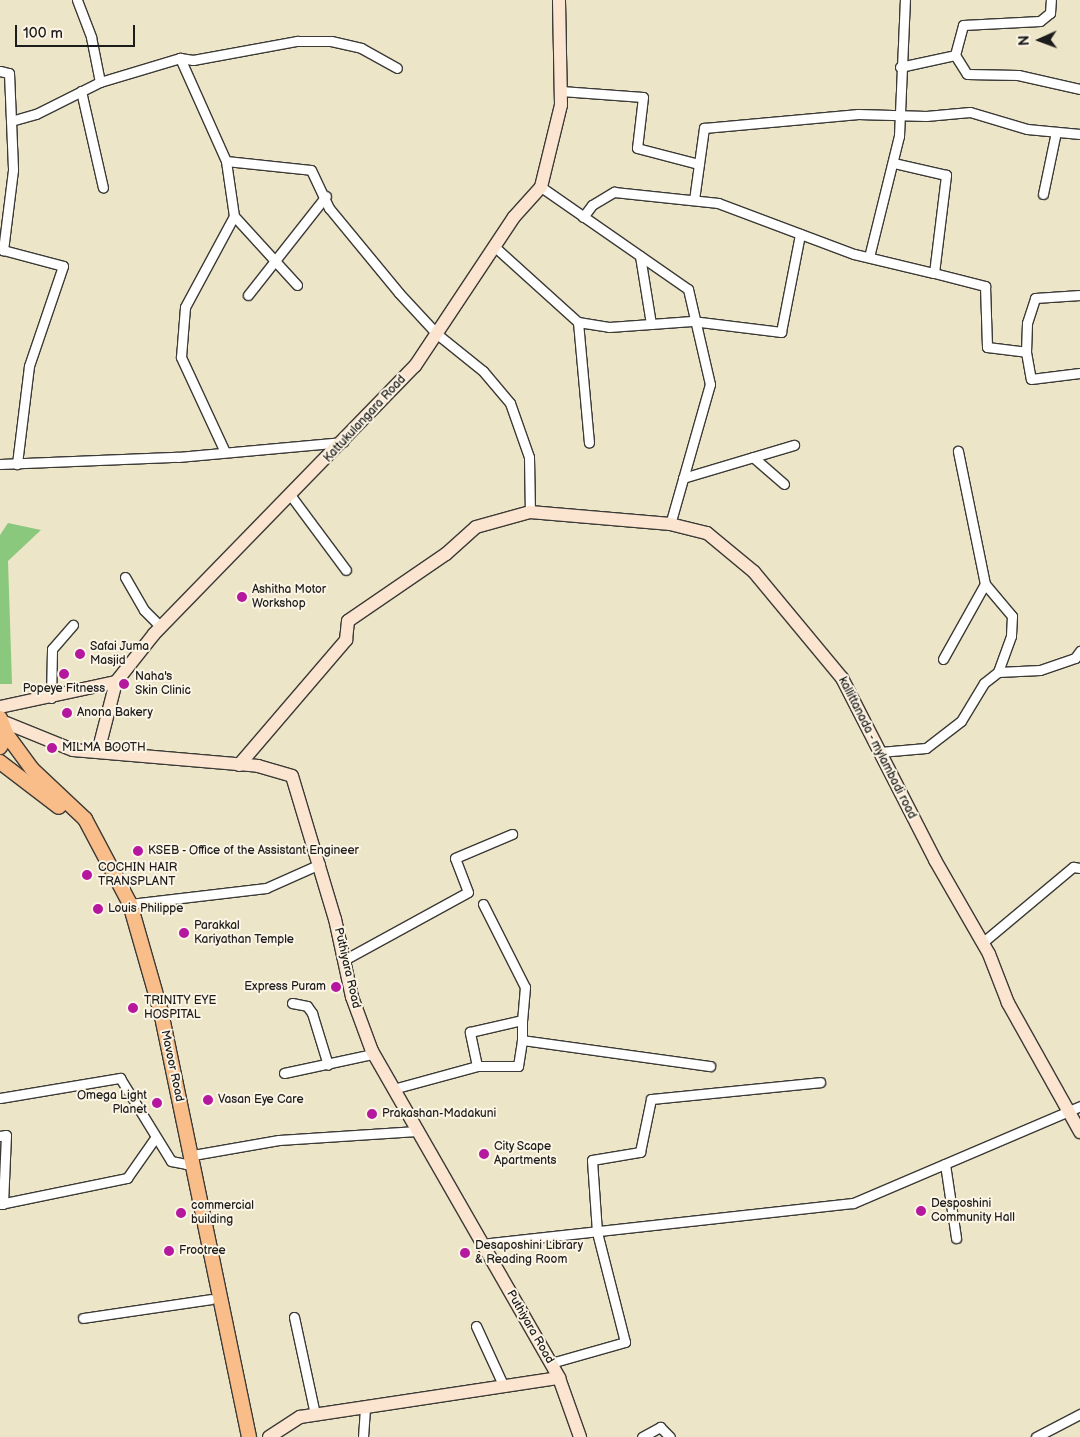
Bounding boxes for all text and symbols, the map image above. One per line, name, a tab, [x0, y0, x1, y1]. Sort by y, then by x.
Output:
scale bar	[18, 15, 138, 47]
north arrow	[1015, 15, 1065, 65]
text: 100 m	[23, 24, 63, 43]
text: N	[1016, 35, 1033, 46]
street label: Kattukulangara Road	[321, 372, 409, 466]
place label: Ashitha Motor Workshop	[252, 583, 326, 611]
marker: Ashitha Motor Workshop	[236, 591, 248, 603]
place label: Safai Juma Masjid	[90, 640, 150, 668]
marker: Safai Juma Masjid	[74, 648, 86, 660]
marker: Popeye Fitness	[58, 668, 70, 680]
place label: Naha's Skin Clinic	[135, 670, 191, 698]
street label: kallittanada - mylambadi road	[835, 674, 919, 822]
marker: Naha's Skin Clinic	[117, 677, 131, 691]
place label: Popeye Fitness	[23, 682, 105, 696]
place label: Anona Bakery	[77, 706, 153, 720]
marker: Anona Bakery	[61, 707, 73, 719]
place label: MILMA BOOTH	[62, 741, 146, 755]
marker: MILMA BOOTH	[46, 742, 58, 754]
place label: KSEB - Office of the Assistant Engineer	[148, 844, 360, 858]
marker: KSEB - Office of the Assistant Engineer	[132, 845, 144, 857]
place label: COCHIN HAIR TRANSPLANT	[98, 861, 177, 889]
marker: COCHIN HAIR TRANSPLANT	[80, 868, 94, 882]
place label: Louis Philippe	[108, 902, 183, 916]
marker: Louis Philippe	[92, 903, 104, 915]
place label: Parakkal Kariyathan Temple	[194, 919, 294, 947]
street label: Puthiyara Road	[331, 926, 363, 1010]
marker: Parakkal Kariyathan Temple	[178, 927, 190, 939]
place label: Express Puram	[244, 980, 326, 994]
marker: Express Puram	[330, 981, 342, 993]
place label: TRINITY EYE HOSPITAL	[144, 994, 216, 1022]
marker: TRINITY EYE HOSPITAL	[126, 1001, 140, 1015]
street label: Mavoor Road	[157, 1029, 187, 1103]
place label: Omega Light Planet	[77, 1089, 147, 1117]
place label: Vasan Eye Care	[218, 1093, 303, 1107]
marker: Vasan Eye Care	[202, 1094, 214, 1106]
marker: Omega Light Planet	[151, 1097, 163, 1109]
place label: Prakashan-Madakuni	[382, 1107, 496, 1121]
marker: Prakashan-Madakuni	[366, 1108, 378, 1120]
place label: City Scape Apartments	[494, 1140, 557, 1168]
marker: City Scape Apartments	[478, 1148, 490, 1160]
place label: Desposhini Community Hall	[931, 1197, 1016, 1225]
place label: commercial building	[191, 1199, 254, 1227]
marker: Desposhini Community Hall	[915, 1205, 927, 1217]
marker: commercial building	[175, 1207, 187, 1219]
place label: Desaposhini Library & Reading Room	[475, 1239, 583, 1267]
place label: Frootree	[179, 1244, 226, 1258]
marker: Frootree	[163, 1245, 175, 1257]
marker: Desaposhini Library & Reading Room	[459, 1247, 471, 1259]
street label: Puthiyara Road	[503, 1288, 557, 1366]

